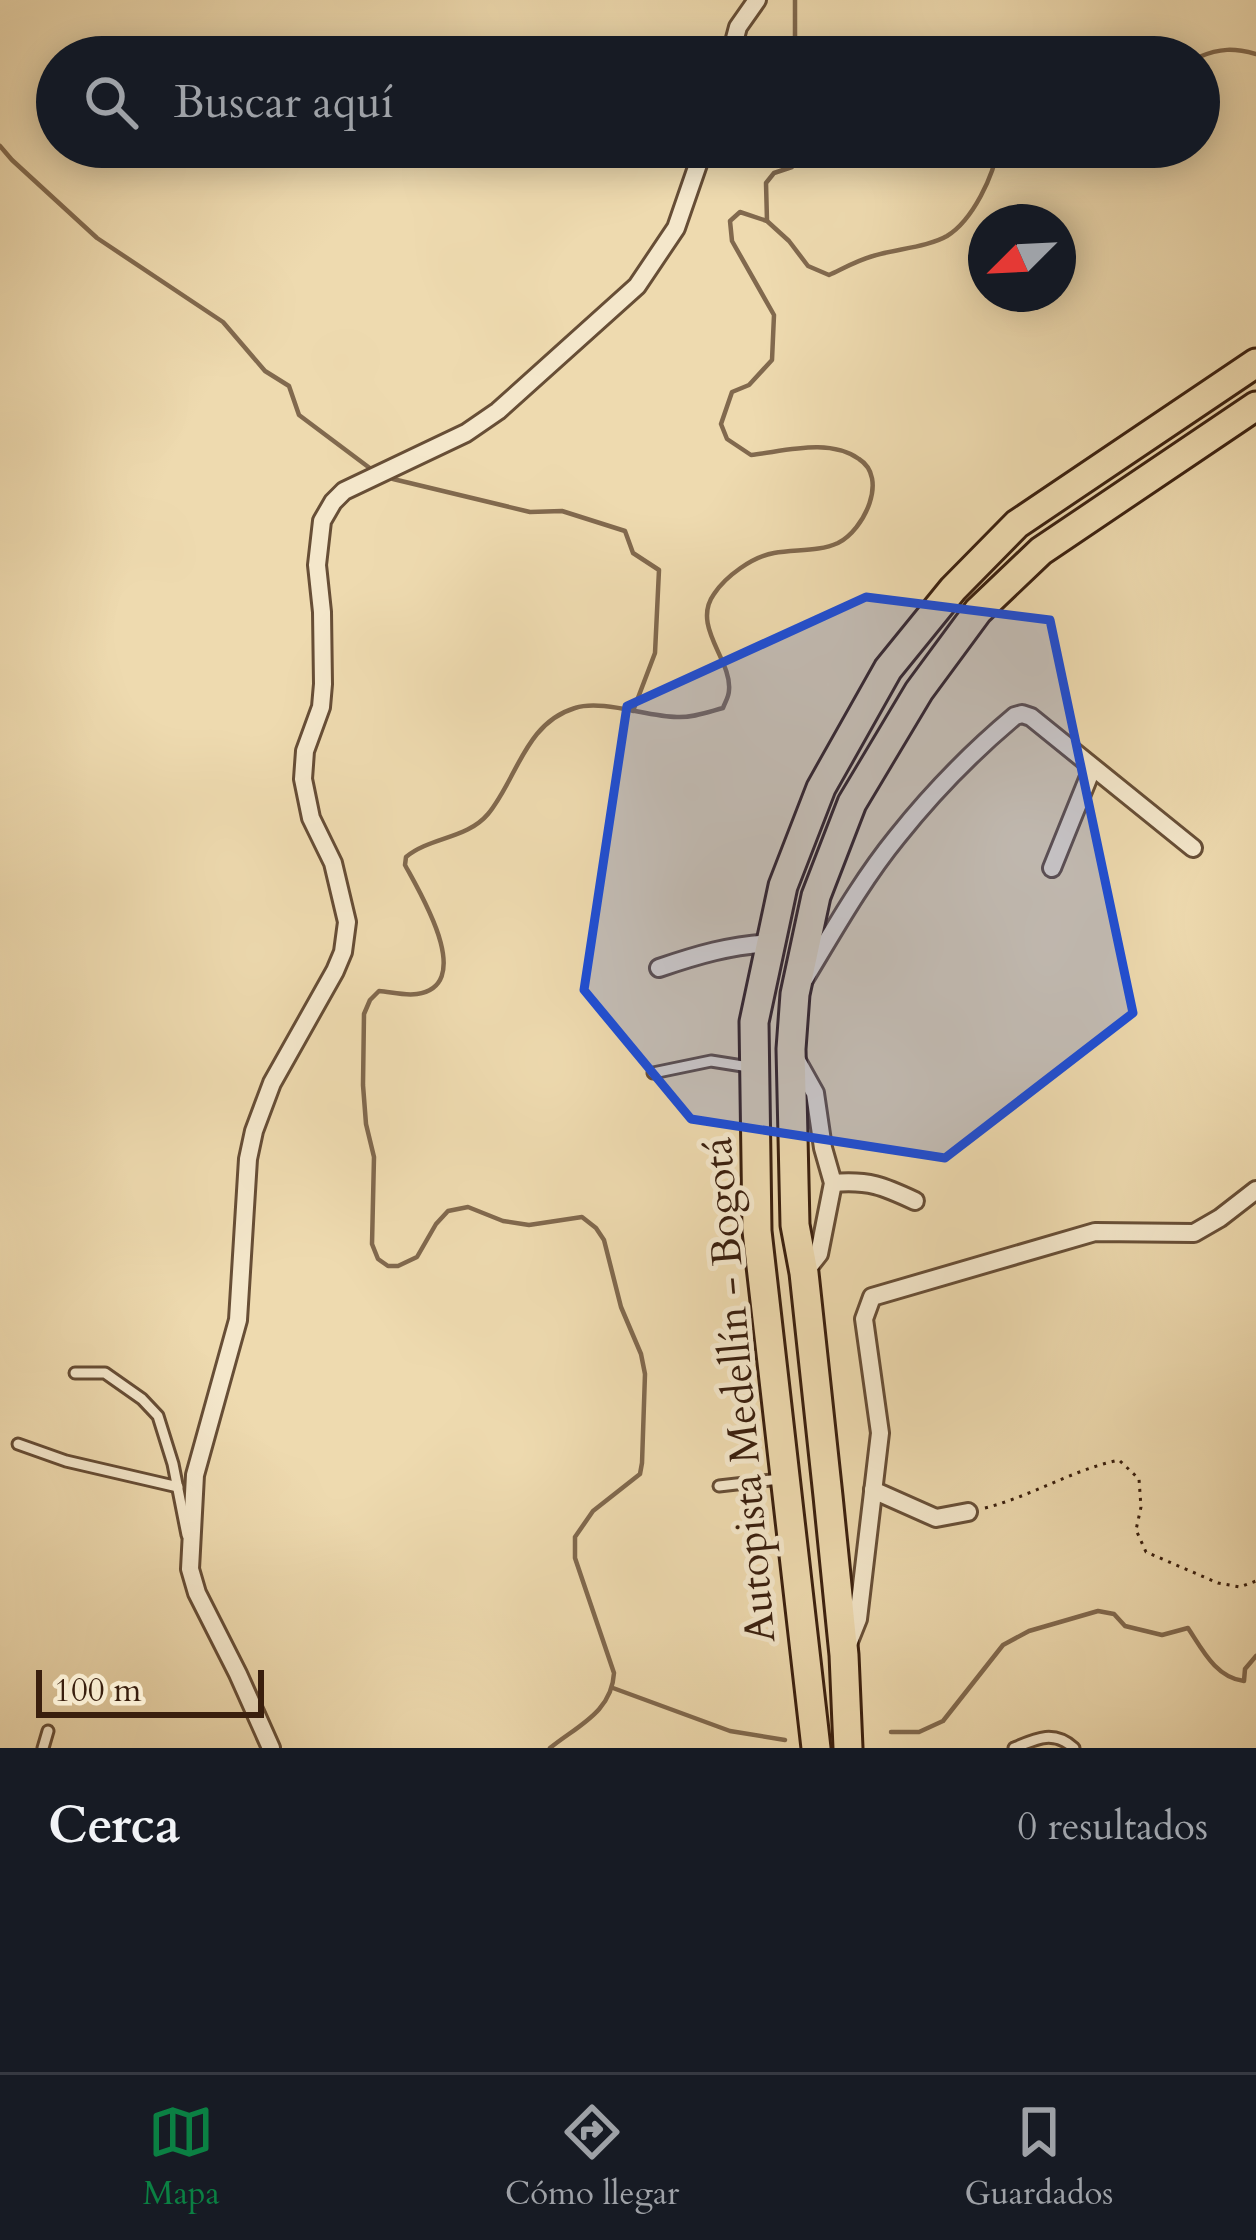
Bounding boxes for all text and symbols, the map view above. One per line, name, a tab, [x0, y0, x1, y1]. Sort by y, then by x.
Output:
search box	[36, 36, 1220, 168]
icon: search	[78, 69, 144, 135]
text: Buscar aquí	[174, 72, 394, 133]
north arrow	[968, 204, 1076, 312]
street label: Autopista Medellín - Bogotá	[689, 1135, 789, 1645]
scale bar	[36, 1664, 264, 1717]
text: 100 m	[54, 1668, 141, 1713]
text: Cerca	[48, 1791, 180, 1861]
text: 0 resultados	[1017, 1800, 1208, 1853]
tab: Mapa	[143, 2099, 220, 2216]
tab: Cómo llegar	[505, 2099, 679, 2216]
tab: Guardados	[965, 2099, 1113, 2216]

